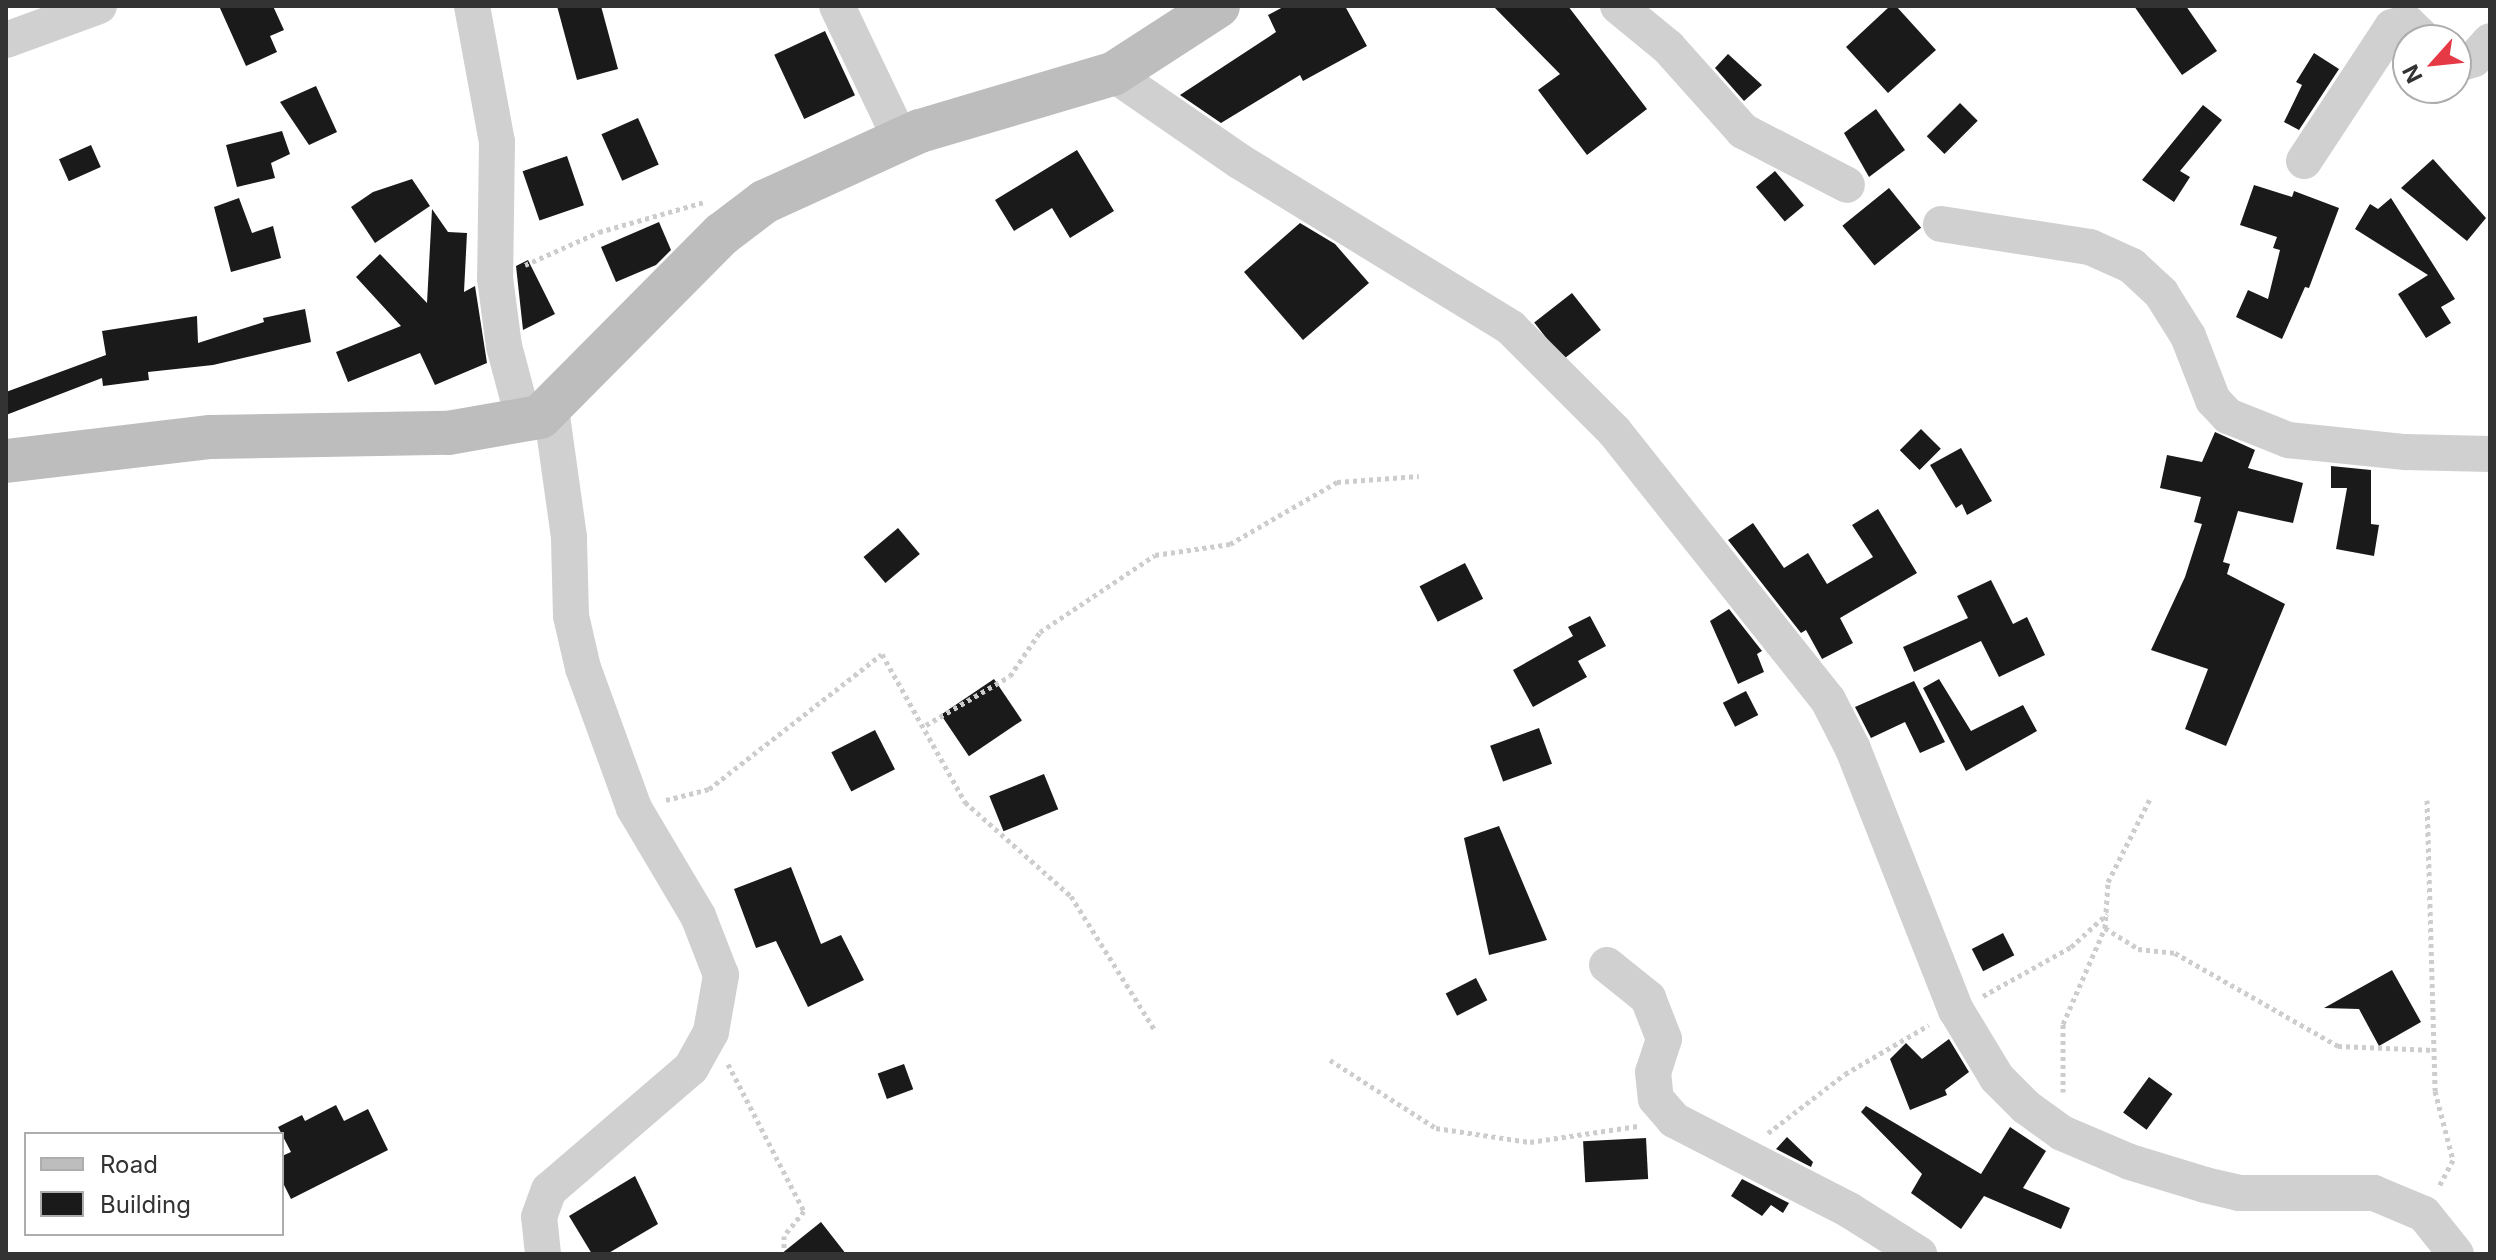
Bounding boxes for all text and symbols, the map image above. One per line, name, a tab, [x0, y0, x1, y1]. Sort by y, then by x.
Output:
north arrow	[2392, 24, 2472, 104]
text: N	[2397, 61, 2428, 87]
legend	[24, 1132, 284, 1236]
text: Road	[100, 1150, 158, 1179]
text: Building	[100, 1190, 191, 1219]

